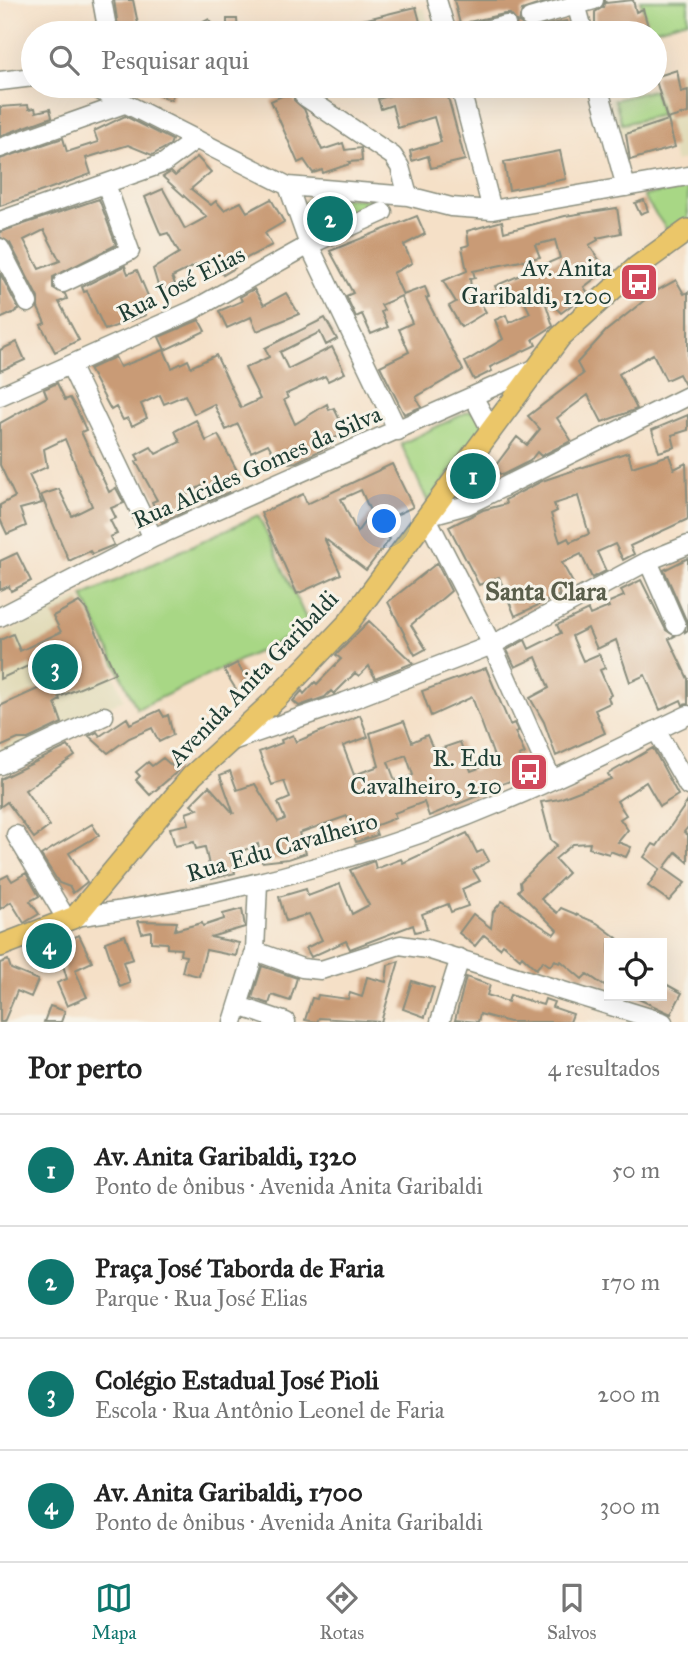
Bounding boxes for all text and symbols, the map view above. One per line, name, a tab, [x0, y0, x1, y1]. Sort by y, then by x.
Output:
search box	[21, 21, 667, 98]
icon: search	[45, 41, 83, 79]
text: Pesquisar aqui	[101, 44, 249, 76]
pin: 2	[307, 193, 353, 245]
street label: Rua José Elias	[112, 239, 250, 329]
place label: Av. Anita Garibaldi, 1200	[461, 253, 613, 311]
bus stop icon: Av. Anita Garibaldi, 1200	[618, 261, 660, 303]
street label: Rua Alcides Gomes da Silva	[128, 398, 387, 535]
pin: 1	[450, 450, 496, 502]
your location	[367, 504, 401, 538]
district label: Santa Clara	[485, 575, 608, 607]
street label: Avenida Anita Garibaldi	[161, 584, 345, 773]
pin: 3	[32, 641, 78, 693]
place label: R. Edu Cavalheiro, 210	[350, 743, 502, 801]
bus stop icon: R. Edu Cavalheiro, 210	[508, 751, 550, 793]
street label: Rua Edu Cavalheiro	[183, 805, 381, 889]
pin: 4	[26, 920, 72, 972]
map controls	[604, 938, 667, 1001]
button: locate	[604, 938, 667, 1001]
text: Por perto	[28, 1050, 142, 1086]
text: 4 resultados	[548, 1054, 660, 1082]
text: Av. Anita Garibaldi, 1320	[95, 1140, 357, 1172]
text: 1	[46, 1156, 56, 1184]
text: 50 m	[612, 1156, 660, 1184]
text: Ponto de ônibus · Avenida Anita Garibaldi	[95, 1172, 483, 1200]
text: Praça José Taborda de Faria	[95, 1252, 384, 1284]
text: 2	[45, 1268, 57, 1296]
text: 170 m	[601, 1268, 660, 1296]
text: Parque · Rua José Elias	[95, 1284, 307, 1312]
text: Colégio Estadual José Pioli	[95, 1364, 379, 1396]
text: 3	[46, 1380, 56, 1408]
text: 200 m	[598, 1380, 660, 1408]
text: Escola · Rua Antônio Leonel de Faria	[95, 1396, 445, 1424]
text: Av. Anita Garibaldi, 1700	[95, 1476, 363, 1508]
text: 4	[45, 1492, 57, 1520]
text: 300 m	[600, 1492, 660, 1520]
text: Ponto de ônibus · Avenida Anita Garibaldi	[95, 1508, 483, 1536]
tab: Mapa	[91, 1579, 137, 1644]
tab: Rotas	[320, 1579, 364, 1644]
tab: Salvos	[547, 1579, 597, 1644]

